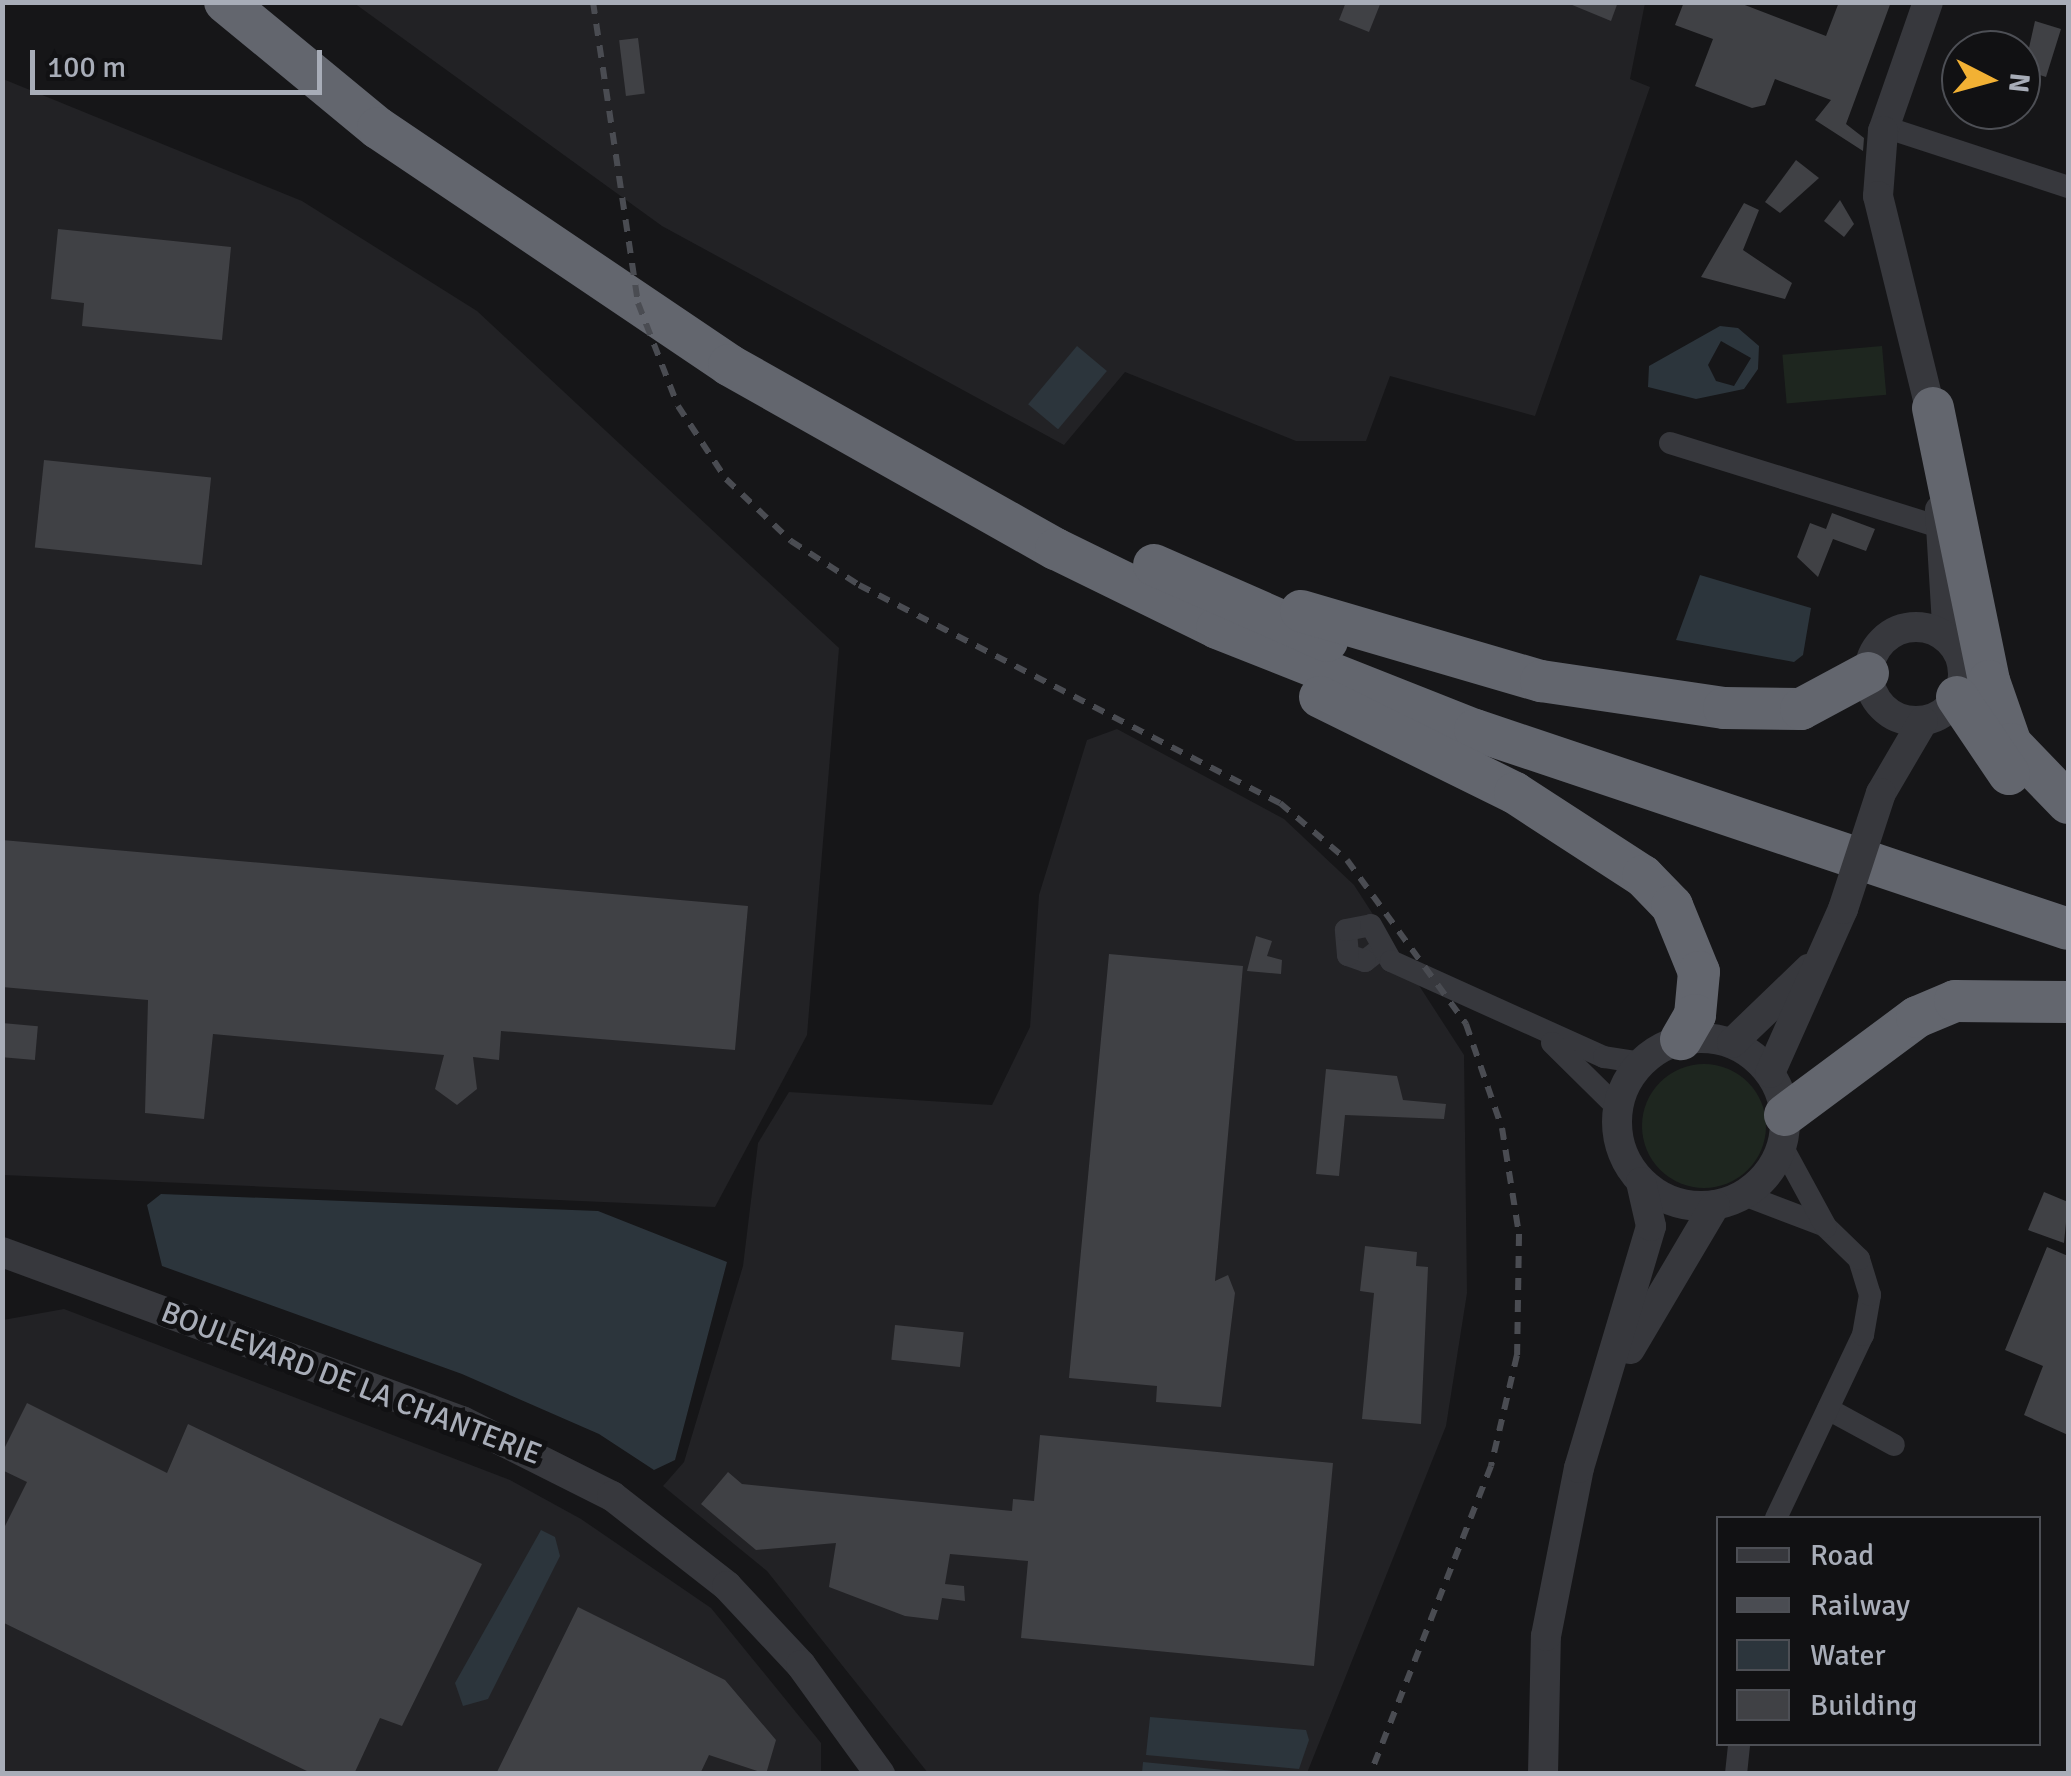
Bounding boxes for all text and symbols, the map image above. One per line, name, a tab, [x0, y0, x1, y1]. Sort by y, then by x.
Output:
scale bar	[35, 30, 328, 92]
north arrow	[1941, 30, 2041, 130]
text: 100 m	[47, 49, 126, 86]
text: N	[2001, 71, 2037, 94]
street label: BOULEVARD DE LA CHANTERIE	[156, 1295, 546, 1473]
legend	[1716, 1516, 2041, 1746]
text: Road	[1810, 1537, 1874, 1574]
text: Railway	[1810, 1587, 1910, 1624]
text: Water	[1810, 1637, 1886, 1674]
text: Building	[1810, 1687, 1917, 1724]

